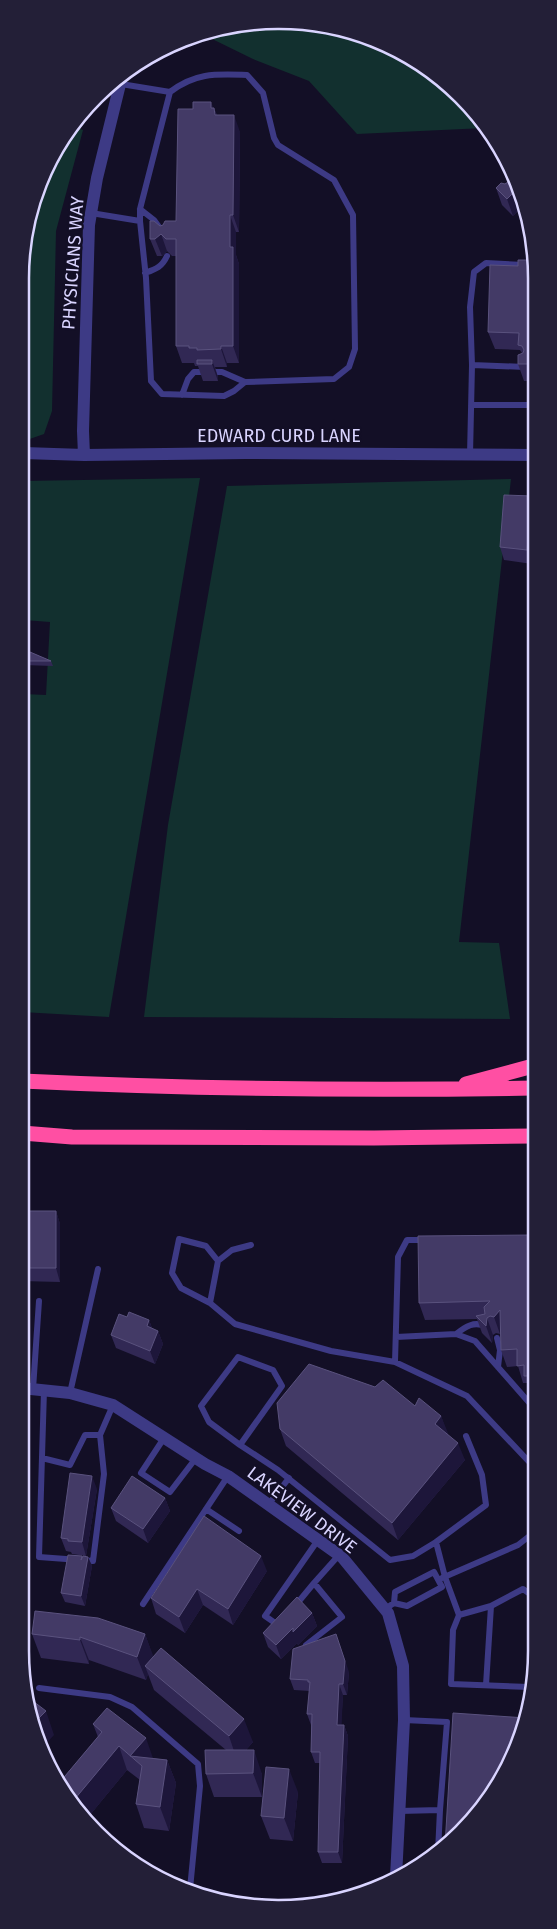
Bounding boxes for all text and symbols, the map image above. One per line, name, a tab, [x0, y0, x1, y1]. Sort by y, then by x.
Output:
street label: PHYSICIANS WAY	[57, 195, 89, 331]
street label: EDWARD CURD LANE	[197, 425, 361, 447]
street label: LAKEVIEW DRIVE	[243, 1462, 361, 1558]

